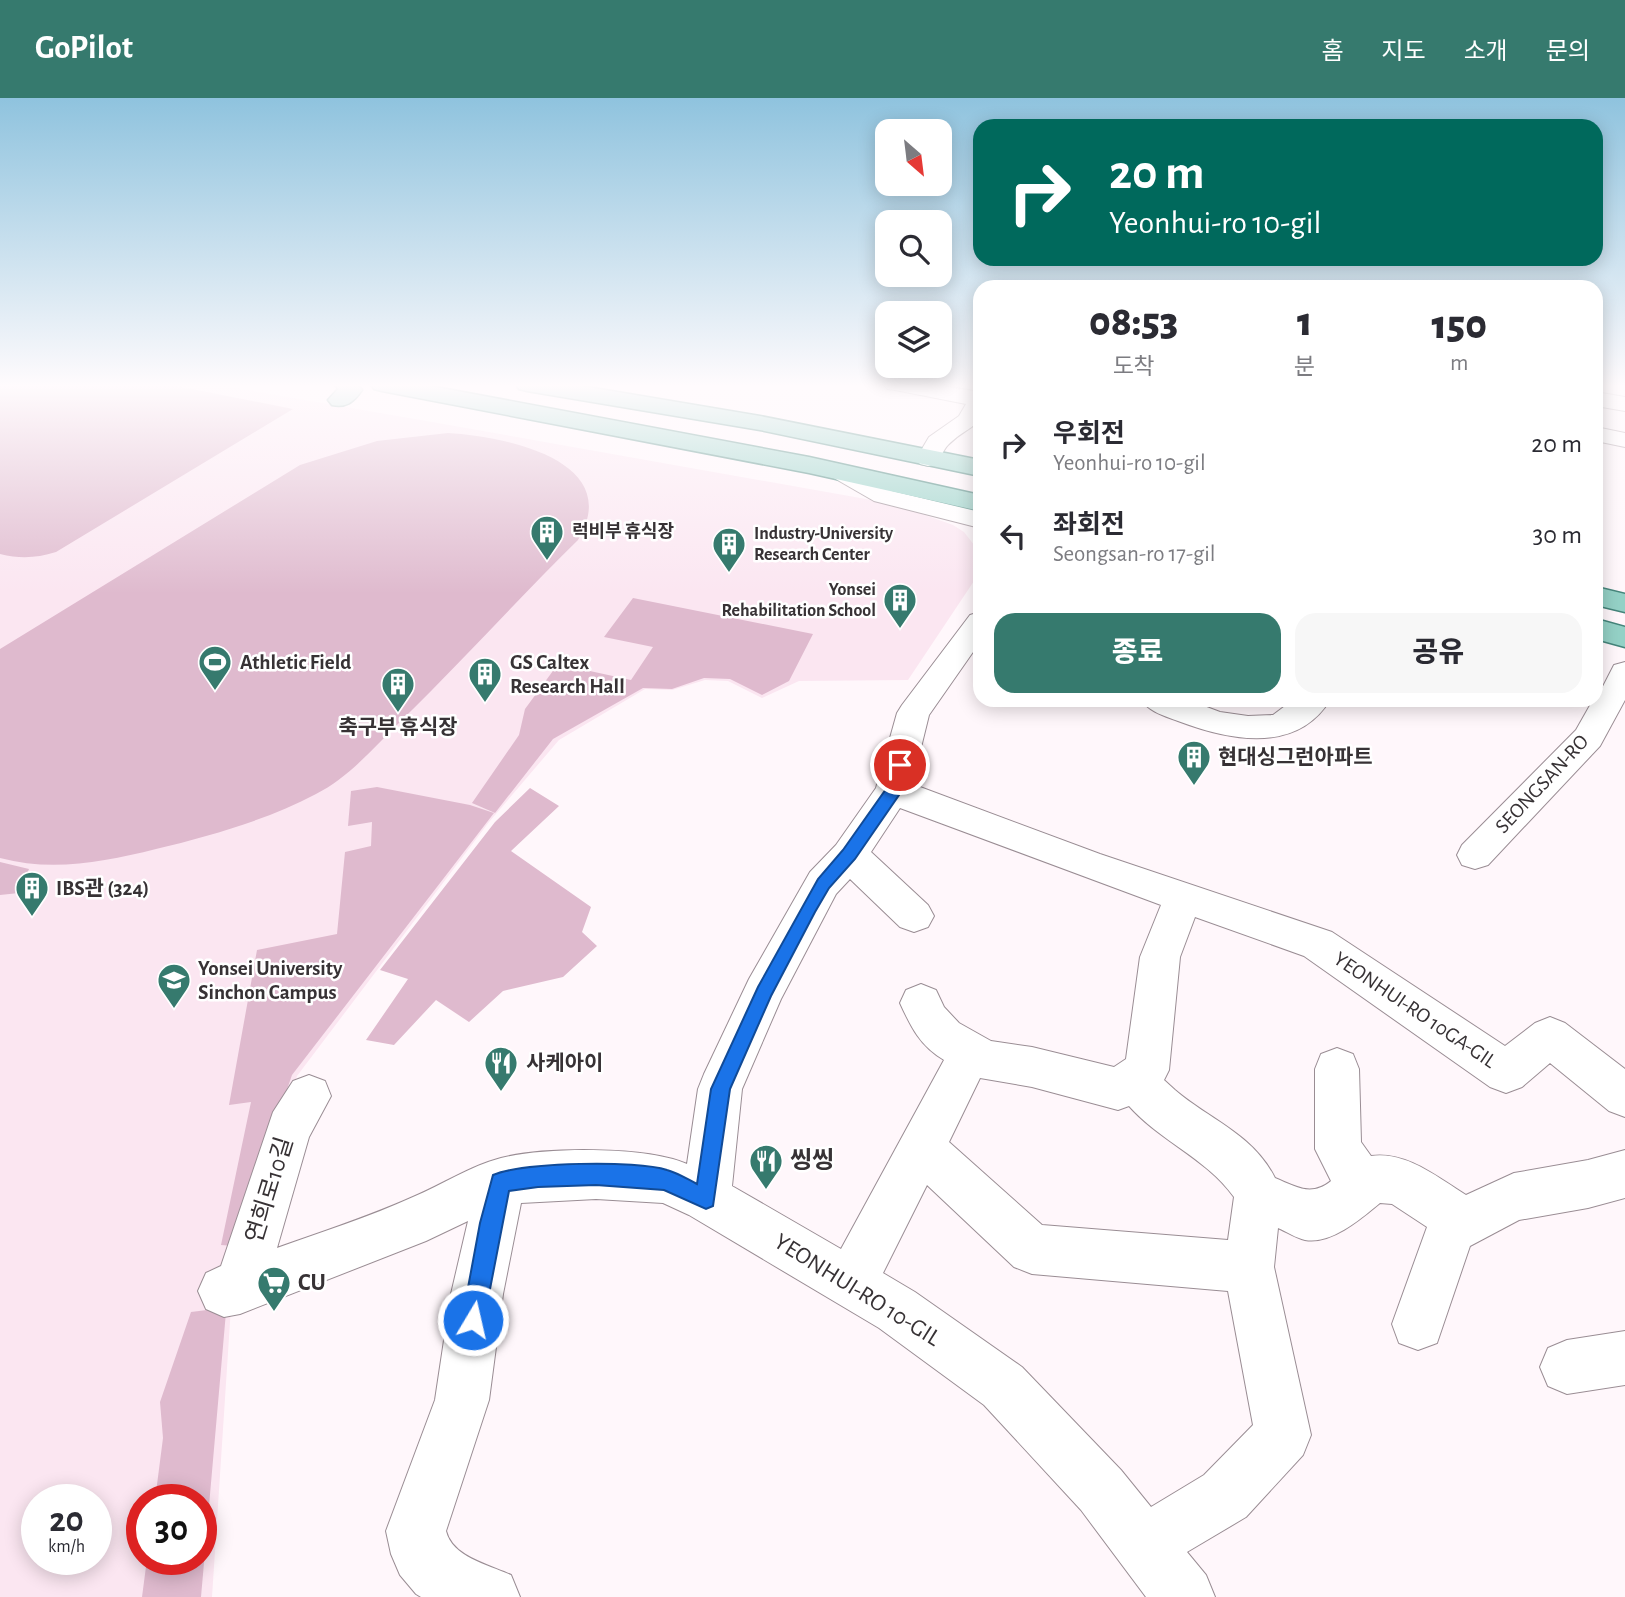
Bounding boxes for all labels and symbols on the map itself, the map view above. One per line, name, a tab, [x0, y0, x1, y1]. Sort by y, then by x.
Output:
north arrow	[875, 119, 952, 196]
building icon: 럭비부 휴식장	[528, 513, 566, 562]
place label: 럭비부 휴식장	[572, 522, 675, 541]
building icon: Industry-University Research Center	[710, 525, 748, 574]
place label: Industry-University Research Center	[754, 525, 894, 564]
place label: Yonsei Rehabilitation School	[722, 581, 876, 620]
building icon: Yonsei Rehabilitation School	[881, 581, 919, 630]
sports icon: Athletic Field	[196, 643, 234, 692]
place label: Athletic Field	[240, 652, 351, 673]
place label: GS Caltex Research Hall	[510, 652, 625, 697]
building icon: GS Caltex Research Hall	[466, 655, 504, 704]
building icon: 축구부 휴식장	[379, 665, 417, 714]
place label: 축구부 휴식장	[338, 716, 458, 738]
street label: SEONGSAN-RO	[1491, 731, 1593, 837]
pin	[870, 735, 930, 795]
building icon: 현대싱그런아파트	[1175, 738, 1213, 787]
place label: 현대싱그런아파트	[1218, 746, 1373, 768]
building icon: IBS관 (324)	[13, 869, 51, 918]
place label: IBS관 (324)	[56, 877, 149, 899]
street label: YEONHUI-RO 10GA-GIL	[1330, 948, 1500, 1072]
place label: Yonsei University Sinchon Campus	[198, 958, 343, 1003]
school or university icon: Yonsei University Sinchon Campus	[155, 961, 193, 1010]
restaurant icon: 사케아이	[482, 1044, 520, 1093]
place label: 사케아이	[526, 1052, 603, 1074]
street label: 연희로10길	[242, 1134, 297, 1246]
restaurant icon: 씽씽	[747, 1142, 785, 1191]
place label: 씽씽	[790, 1147, 834, 1173]
street label: YEONHUI-RO 10-GIL	[770, 1229, 944, 1351]
supermarket icon: CU	[255, 1264, 293, 1313]
place label: CU	[298, 1271, 326, 1295]
position arrow	[436, 1283, 510, 1357]
speed limit sign: 30	[126, 1484, 217, 1575]

